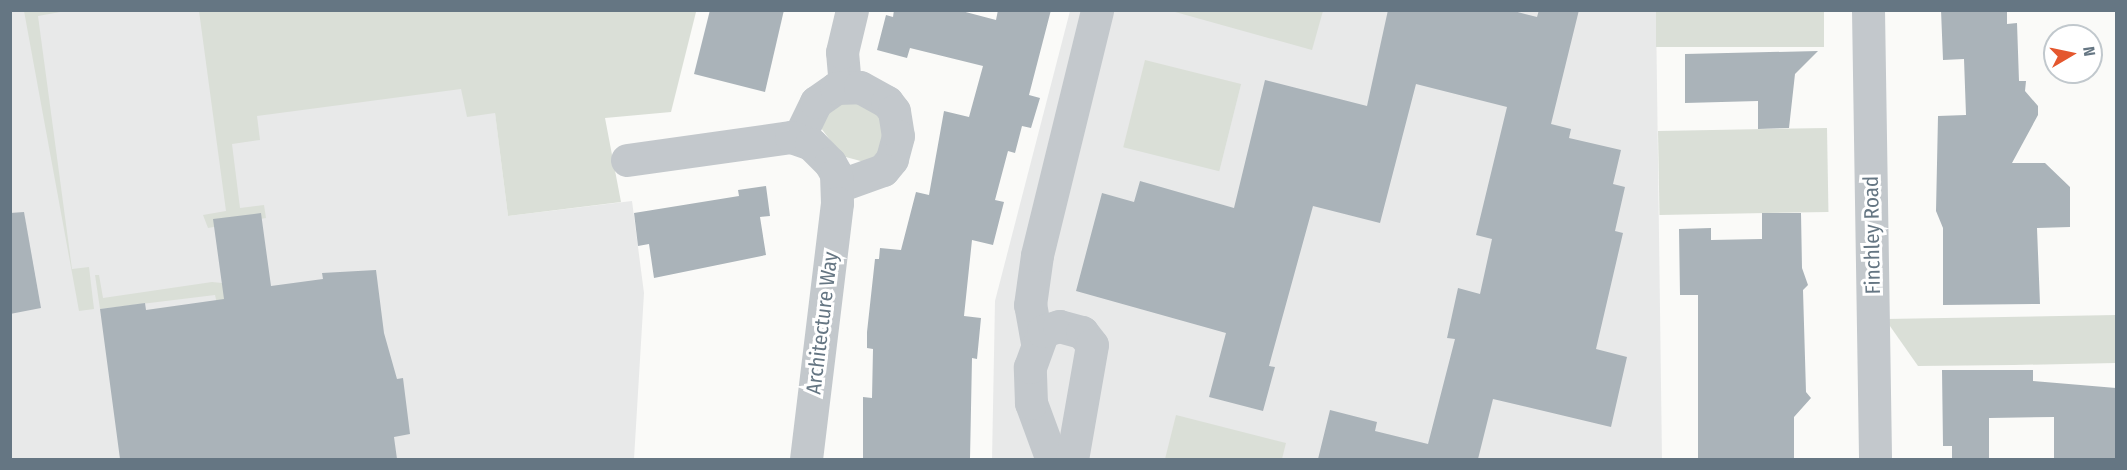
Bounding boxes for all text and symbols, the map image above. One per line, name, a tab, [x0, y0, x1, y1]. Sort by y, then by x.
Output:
north arrow	[2043, 24, 2103, 84]
text: N	[2079, 45, 2099, 58]
street label: Finchley Road	[1858, 176, 1886, 294]
street label: Architecture Way	[801, 250, 843, 396]

